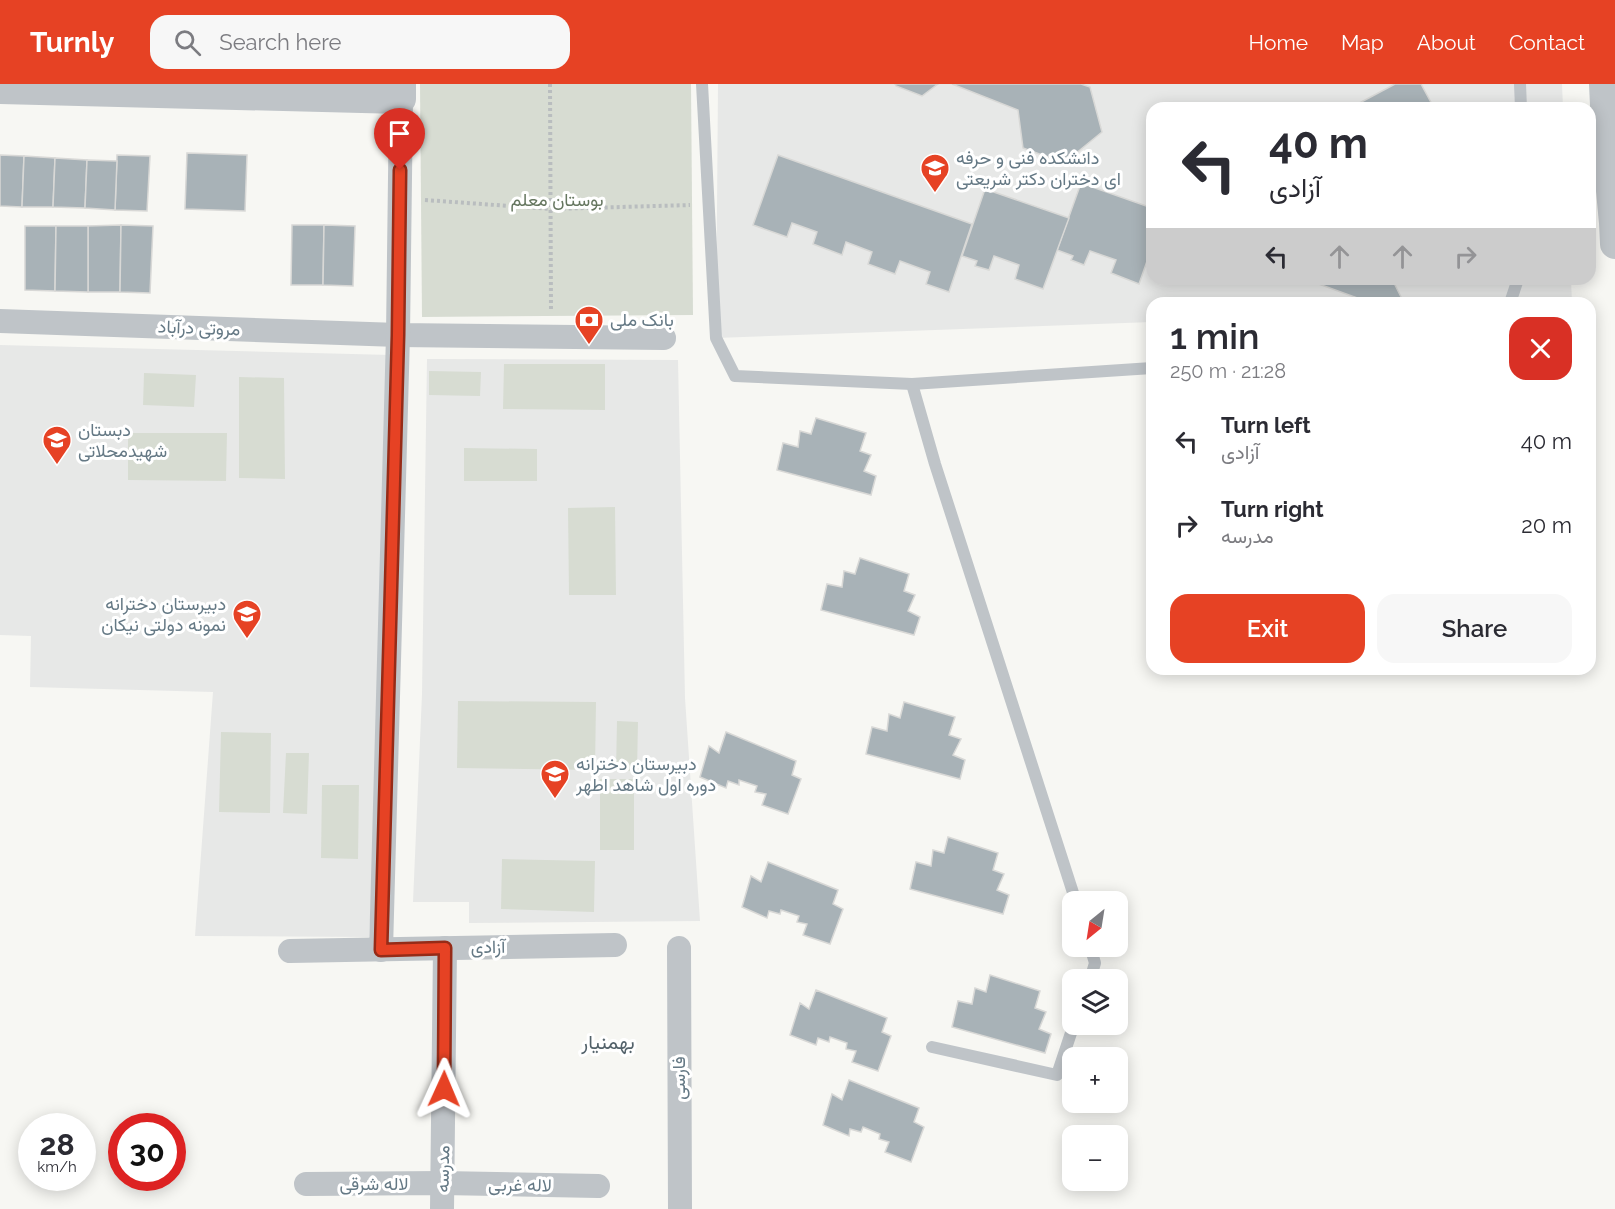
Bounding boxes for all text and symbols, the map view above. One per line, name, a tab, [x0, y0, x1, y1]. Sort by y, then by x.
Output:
search box	[150, 15, 570, 69]
text: Turnly	[30, 26, 114, 59]
icon: search	[171, 26, 204, 59]
text: Search here	[219, 29, 341, 55]
text: Home	[1249, 30, 1308, 55]
text: Map	[1341, 30, 1384, 55]
text: About	[1417, 30, 1476, 55]
text: Contact	[1509, 30, 1585, 55]
pin	[374, 108, 425, 170]
icon: arrive	[383, 117, 416, 150]
text: 40 m	[1269, 119, 1368, 168]
icon: left	[1170, 126, 1248, 204]
place label: دانشکده فنی و حرفه ای دختران دکتر شریعتی	[956, 147, 1121, 190]
school or university icon: دانشکده فنی و حرفه ای دختران دکتر شریعتی	[919, 152, 951, 194]
text: آزادی	[1269, 172, 1321, 203]
park label: بوستان معلم	[511, 189, 603, 212]
icon: left	[1260, 240, 1293, 273]
icon: ahead	[1323, 240, 1356, 273]
icon: ahead	[1386, 240, 1419, 273]
icon: right	[1449, 240, 1482, 273]
bank icon: بانک ملی	[573, 304, 605, 346]
place label: بانک ملی	[610, 309, 674, 331]
text: 1 min	[1170, 315, 1259, 357]
street label: مروتی درآباد	[157, 316, 241, 340]
button: close	[1509, 317, 1572, 380]
text: 250 m · 21:28	[1170, 359, 1286, 383]
text: Turn left	[1221, 412, 1311, 438]
place label: دبستان شهیدمحلاتی	[78, 419, 167, 462]
school or university icon: دبستان شهیدمحلاتی	[41, 424, 73, 466]
icon: left	[1170, 425, 1203, 458]
text: 40 m	[1521, 428, 1572, 454]
text: آزادی	[1221, 440, 1259, 464]
text: Turn right	[1221, 496, 1324, 522]
icon: right	[1170, 509, 1203, 542]
text: 20 m	[1521, 512, 1572, 538]
text: مدرسه	[1221, 524, 1274, 548]
place label: دبيرستان دخترانه نمونه دولتی نيکان	[101, 593, 226, 636]
button: Exit	[1170, 594, 1365, 663]
button: Share	[1377, 594, 1572, 663]
school or university icon: دبيرستان دخترانه نمونه دولتی نيکان	[231, 598, 263, 640]
place label: دبیرستان دخترانه دوره اول شاهد اطهر	[575, 753, 716, 796]
school or university icon: دبیرستان دخترانه دوره اول شاهد اطهر	[539, 758, 571, 800]
north arrow	[1062, 891, 1128, 957]
map controls	[1062, 891, 1128, 1191]
street label: آزادی	[471, 936, 507, 958]
button: layers	[1062, 969, 1128, 1035]
district label: بهمنیار	[580, 1030, 635, 1055]
button: +	[1062, 1047, 1128, 1113]
street label: فارسی	[668, 1056, 690, 1100]
position arrow	[412, 1057, 476, 1121]
speed limit sign: 30	[108, 1113, 186, 1191]
button: −	[1062, 1125, 1128, 1191]
text: 28	[39, 1127, 75, 1162]
street label: مدرسه	[432, 1145, 454, 1193]
text: km/h	[37, 1158, 77, 1176]
street label: لاله شرقی	[339, 1173, 409, 1195]
street label: لاله غربی	[488, 1173, 552, 1197]

